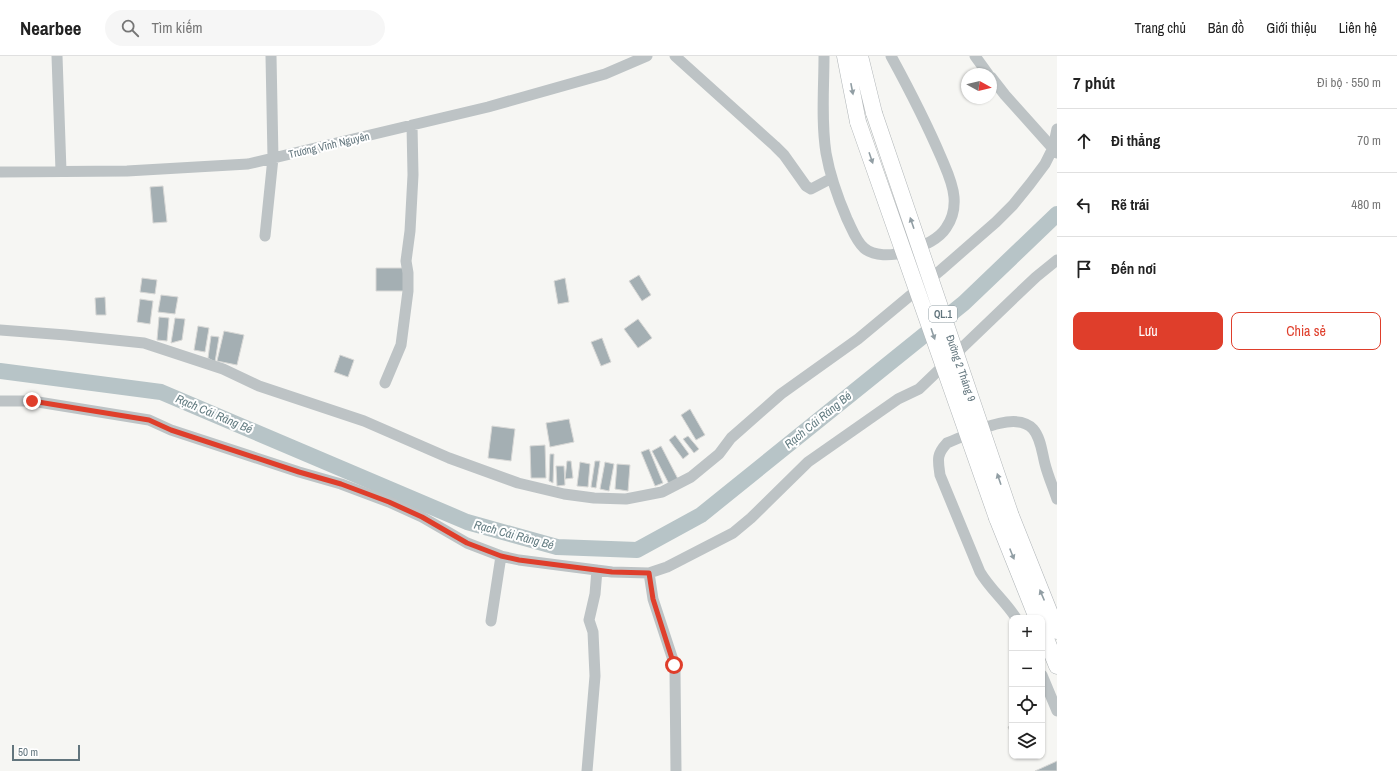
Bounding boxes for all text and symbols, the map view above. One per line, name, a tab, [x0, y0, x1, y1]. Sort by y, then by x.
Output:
search box	[105, 10, 385, 46]
text: Nearbee	[20, 15, 81, 41]
icon: search	[119, 17, 141, 39]
text: Tìm kiếm	[151, 17, 202, 38]
text: Trang chủ	[1135, 19, 1186, 37]
text: Bản đồ	[1208, 19, 1244, 37]
text: Giới thiệu	[1266, 19, 1317, 37]
text: Liên hệ	[1339, 19, 1377, 37]
north arrow	[961, 68, 997, 104]
text: 7 phút	[1073, 71, 1115, 94]
text: Đi bộ · 550 m	[1317, 74, 1381, 91]
one-way arrow	[849, 83, 855, 95]
street label: Trương Vĩnh Nguyên	[287, 129, 371, 161]
icon: ahead	[1073, 130, 1095, 152]
text: Đi thẳng	[1111, 130, 1160, 151]
text: 70 m	[1357, 132, 1381, 149]
one-way arrow	[868, 153, 874, 165]
icon: left	[1073, 194, 1095, 216]
text: Rẽ trái	[1111, 194, 1149, 215]
text: 480 m	[1351, 196, 1381, 213]
one-way arrow	[908, 217, 914, 229]
icon: arrive	[1073, 258, 1095, 280]
text: Đến nơi	[1111, 258, 1156, 279]
road number: QL.1	[929, 306, 957, 322]
button: Lưu	[1073, 312, 1223, 350]
button: Chia sẻ	[1231, 312, 1381, 350]
one-way arrow	[930, 328, 936, 340]
street label: Đường 2 Tháng 9	[943, 333, 979, 403]
water label: Rạch Cái Răng Bé	[781, 388, 855, 452]
water label: Rạch Cái Răng Bé	[173, 391, 255, 438]
route end	[23, 392, 41, 410]
one-way arrow	[996, 473, 1002, 485]
water label: Rạch Cái Răng Bé	[472, 517, 556, 553]
one-way arrow	[1009, 549, 1015, 561]
one-way arrow	[1039, 589, 1045, 600]
map controls	[1009, 615, 1045, 759]
button: +	[1009, 615, 1045, 651]
button: −	[1009, 651, 1045, 687]
route start	[665, 656, 683, 674]
button: locate	[1009, 687, 1045, 723]
button: layers	[1009, 723, 1045, 759]
scale bar	[12, 743, 80, 762]
text: 50 m	[18, 745, 38, 759]

